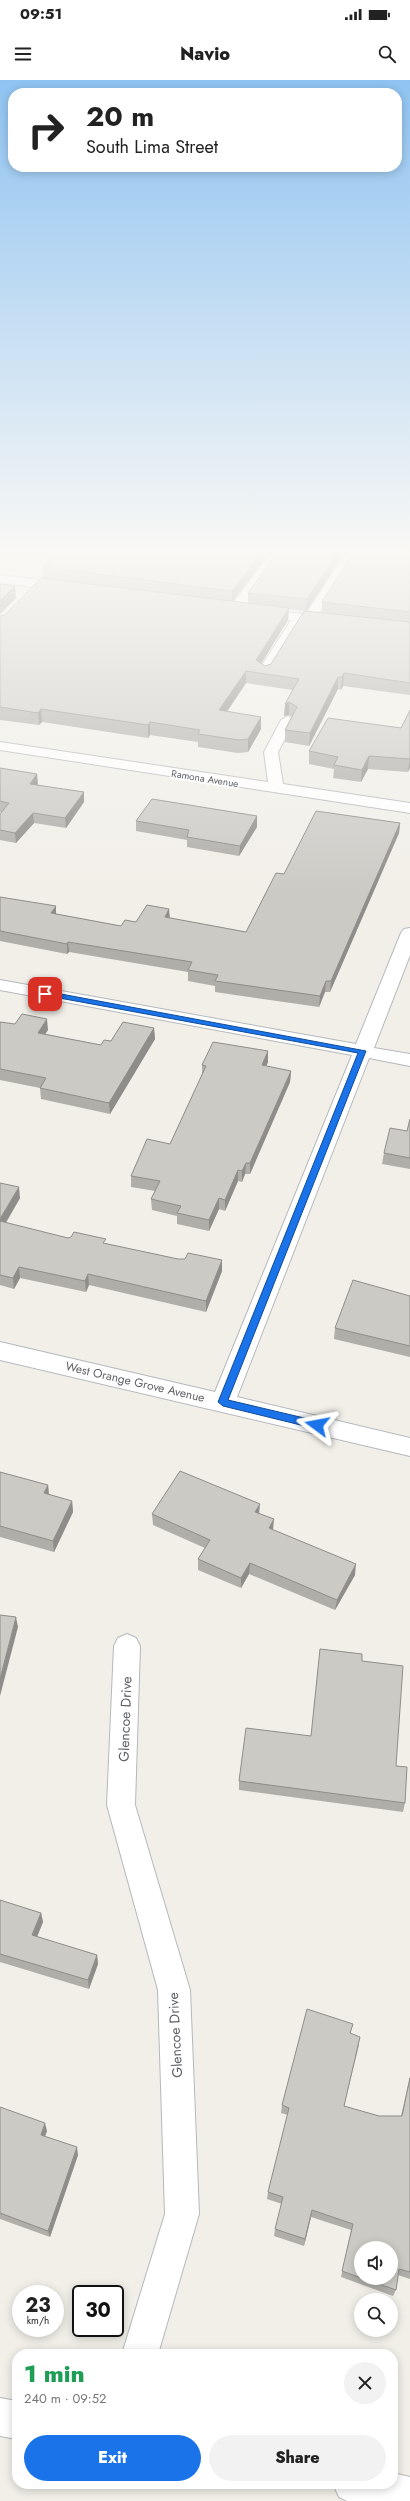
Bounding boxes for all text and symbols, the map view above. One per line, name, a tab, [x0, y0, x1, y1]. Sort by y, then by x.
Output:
text: 09:51	[20, 3, 62, 25]
text: Navio	[180, 41, 230, 67]
icon: menu	[12, 43, 34, 65]
icon: search	[376, 43, 398, 65]
text: 20 m	[86, 96, 154, 137]
icon: right	[20, 104, 72, 156]
text: South Lima Street	[86, 134, 218, 160]
street label: Ramona Avenue	[170, 766, 240, 791]
pin	[28, 977, 62, 1011]
icon: arrive	[34, 983, 56, 1005]
street label: West Orange Grove Avenue	[64, 1357, 206, 1407]
position arrow	[296, 1404, 338, 1446]
street label: Glencoe Drive	[114, 1676, 136, 1762]
street label: Glencoe Drive	[163, 1992, 187, 2078]
map controls	[354, 2241, 398, 2337]
button: sound	[354, 2241, 398, 2285]
speed limit sign: 30	[72, 2285, 124, 2337]
text: 23	[25, 2291, 51, 2320]
button: search	[354, 2293, 398, 2337]
text: km/h	[27, 2313, 49, 2328]
text: 1 min	[24, 2356, 85, 2391]
button: close	[344, 2362, 386, 2404]
text: 240 m · 09:52	[24, 2389, 106, 2408]
button: Exit	[24, 2435, 201, 2481]
button: Share	[209, 2435, 386, 2481]

